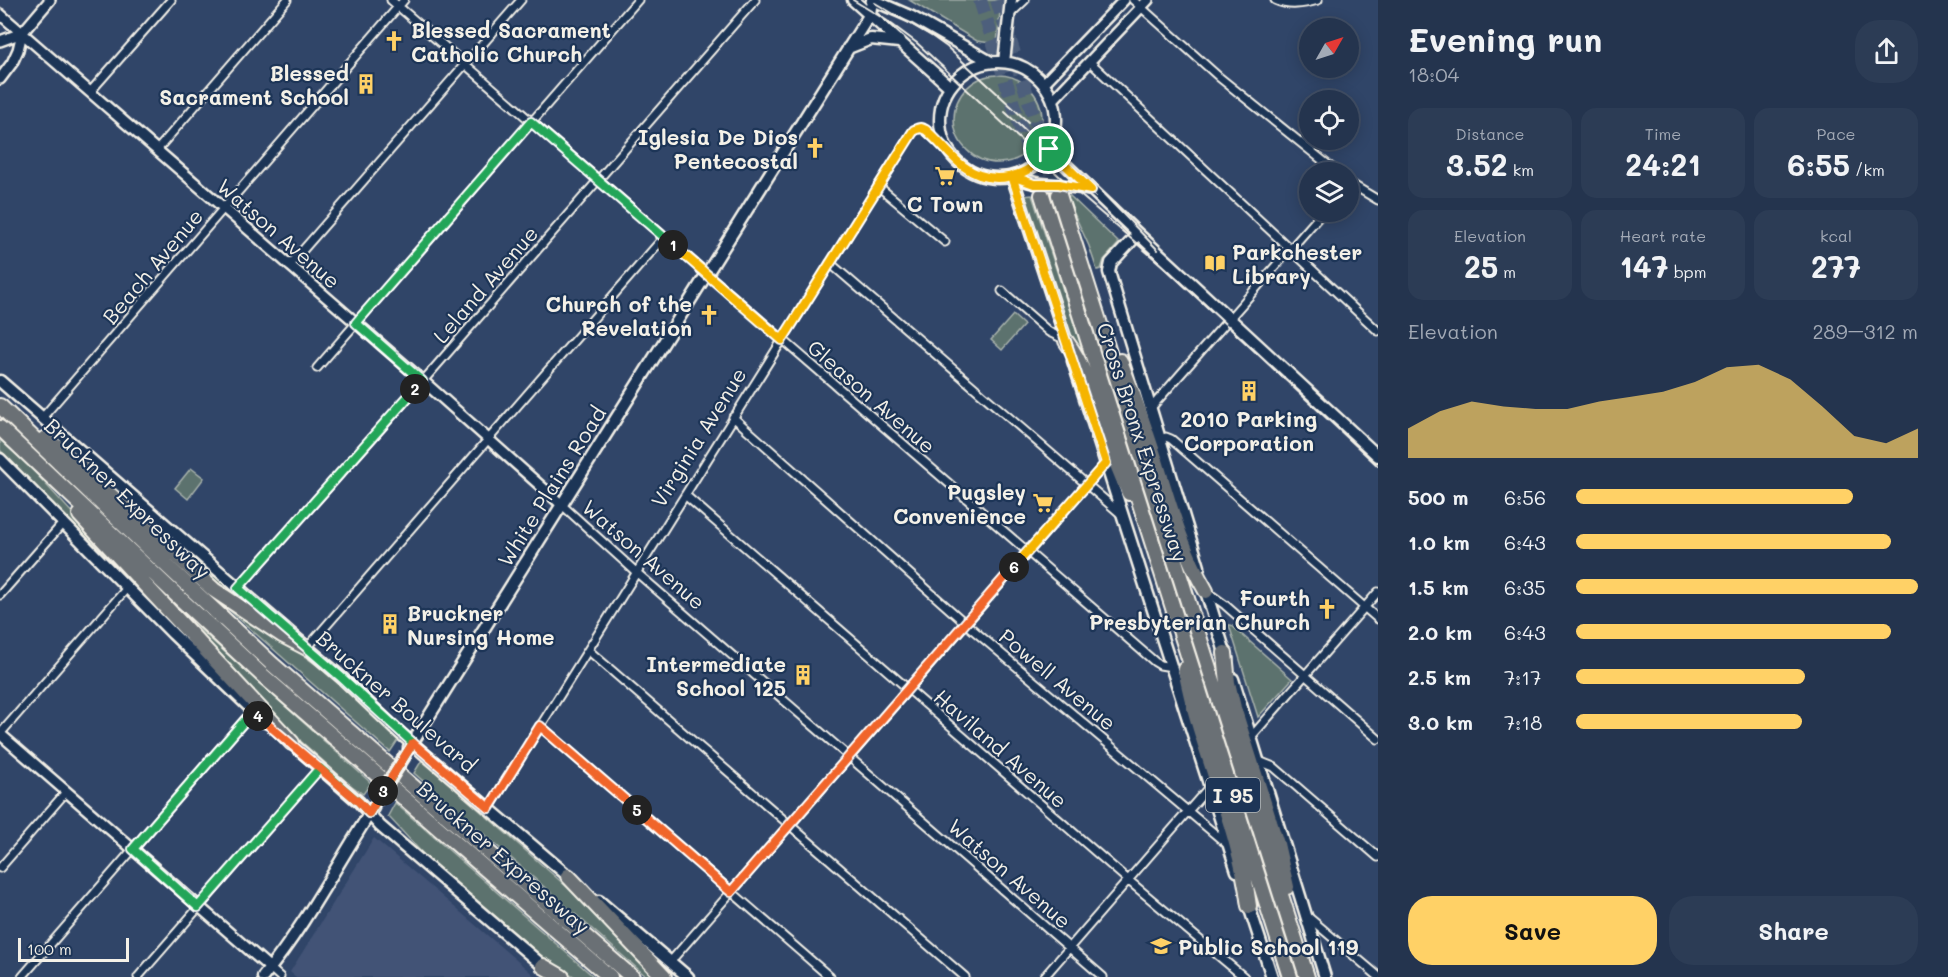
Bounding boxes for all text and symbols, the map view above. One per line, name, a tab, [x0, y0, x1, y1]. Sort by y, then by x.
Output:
place label: Blessed Sacrament Catholic Church	[411, 16, 611, 67]
text: Evening run	[1408, 17, 1602, 60]
north arrow	[1299, 18, 1359, 78]
map controls	[1299, 18, 1359, 222]
button: share	[1855, 20, 1918, 83]
church icon: Blessed Sacrament Catholic Church	[382, 29, 406, 53]
place label: Blessed Sacrament School	[159, 59, 349, 110]
text: 18:04	[1408, 61, 1459, 87]
building icon: Blessed Sacrament School	[354, 72, 378, 96]
button: locate	[1299, 90, 1359, 150]
place label: Iglesia De Dios Pentecostal	[638, 123, 798, 174]
pin	[1023, 123, 1074, 174]
text: Distance	[1456, 123, 1524, 144]
text: Time	[1645, 123, 1681, 144]
text: Pace	[1816, 123, 1856, 144]
icon: arrive	[1032, 132, 1065, 165]
church icon: Iglesia De Dios Pentecostal	[803, 136, 827, 160]
text: 3.52	[1446, 144, 1508, 184]
text: 24:21	[1625, 144, 1701, 184]
text: 6:55	[1787, 144, 1850, 184]
text: km	[1508, 159, 1534, 180]
text: /km	[1850, 159, 1885, 180]
button: layers	[1299, 162, 1359, 222]
supermarket icon: C Town	[933, 164, 957, 188]
street label: Watson Avenue	[212, 172, 346, 294]
place label: C Town	[907, 190, 983, 217]
street label: Beach Avenue	[96, 203, 208, 329]
street label: Leland Avenue	[427, 220, 543, 348]
text: Elevation	[1454, 225, 1526, 246]
text: Heart rate	[1620, 225, 1706, 246]
text: kcal	[1820, 225, 1852, 246]
pin: 1	[658, 230, 688, 260]
text: 1	[669, 234, 677, 255]
place label: Parkchester Library	[1232, 238, 1362, 290]
text: 25	[1464, 246, 1498, 286]
text: 147	[1620, 246, 1669, 286]
text: 277	[1811, 246, 1861, 286]
library icon: Parkchester Library	[1203, 251, 1227, 275]
text: m	[1498, 261, 1516, 282]
text: bpm	[1669, 261, 1706, 282]
place label: Church of the Revelation	[546, 290, 692, 341]
church icon: Church of the Revelation	[697, 303, 721, 327]
text: Elevation	[1408, 318, 1498, 344]
text: 289–312 m	[1812, 318, 1918, 344]
street label: Cross Bronx Expressway	[1092, 319, 1194, 565]
street label: Gleason Avenue	[803, 333, 941, 459]
street label: Virginia Avenue	[644, 362, 752, 512]
pin: 2	[400, 374, 430, 404]
text: 2	[411, 378, 419, 399]
building icon: 2010 Parking Corporation	[1237, 379, 1261, 403]
street label: White Plains Road	[491, 401, 611, 571]
place label: 2010 Parking Corporation	[1181, 405, 1317, 456]
street label: Bruckner Expressway	[39, 412, 217, 584]
place label: Pugsley Convenience	[893, 478, 1026, 529]
text: 500 m	[1408, 484, 1468, 510]
text: 6:56	[1504, 484, 1546, 510]
supermarket icon: Pugsley Convenience	[1031, 491, 1055, 515]
street label: Watson Avenue	[577, 493, 711, 615]
text: 1.0 km	[1408, 529, 1470, 555]
text: 6:43	[1504, 529, 1546, 555]
pin: 6	[999, 552, 1029, 582]
text: 6	[1009, 556, 1019, 577]
text: 1.5 km	[1408, 574, 1469, 600]
text: 6:35	[1504, 574, 1546, 600]
place label: Fourth Presbyterian Church	[1089, 584, 1310, 636]
church icon: Fourth Presbyterian Church	[1315, 597, 1339, 621]
place label: Bruckner Nursing Home	[407, 599, 555, 650]
building icon: Bruckner Nursing Home	[378, 612, 402, 636]
text: 2.0 km	[1408, 619, 1472, 645]
text: 6:43	[1504, 619, 1546, 645]
street label: Powell Avenue	[994, 622, 1122, 736]
street label: Bruckner Boulevard	[311, 624, 483, 778]
place label: Intermediate School 125	[646, 650, 786, 701]
building icon: Intermediate School 125	[791, 663, 815, 687]
text: 2.5 km	[1408, 664, 1471, 690]
text: 7:17	[1504, 664, 1541, 690]
street label: Haviland Avenue	[929, 683, 1073, 813]
pin: 4	[243, 701, 273, 731]
text: 4	[253, 705, 263, 726]
text: 3.0 km	[1408, 709, 1473, 735]
text: 7:18	[1504, 709, 1542, 735]
street label: Bruckner Expressway	[412, 775, 596, 939]
pin: 3	[368, 776, 398, 806]
road number: I 95	[1206, 778, 1260, 812]
text: 3	[378, 780, 388, 801]
pin: 5	[622, 795, 652, 825]
text: 5	[632, 799, 642, 820]
street label: Watson Avenue	[943, 812, 1077, 934]
button: Save	[1408, 896, 1657, 965]
button: Share	[1669, 896, 1918, 965]
place label: Public School 119	[1178, 933, 1359, 960]
school or university icon: Public School 119	[1149, 934, 1173, 958]
scale bar	[18, 935, 129, 962]
text: 100 m	[27, 938, 72, 959]

